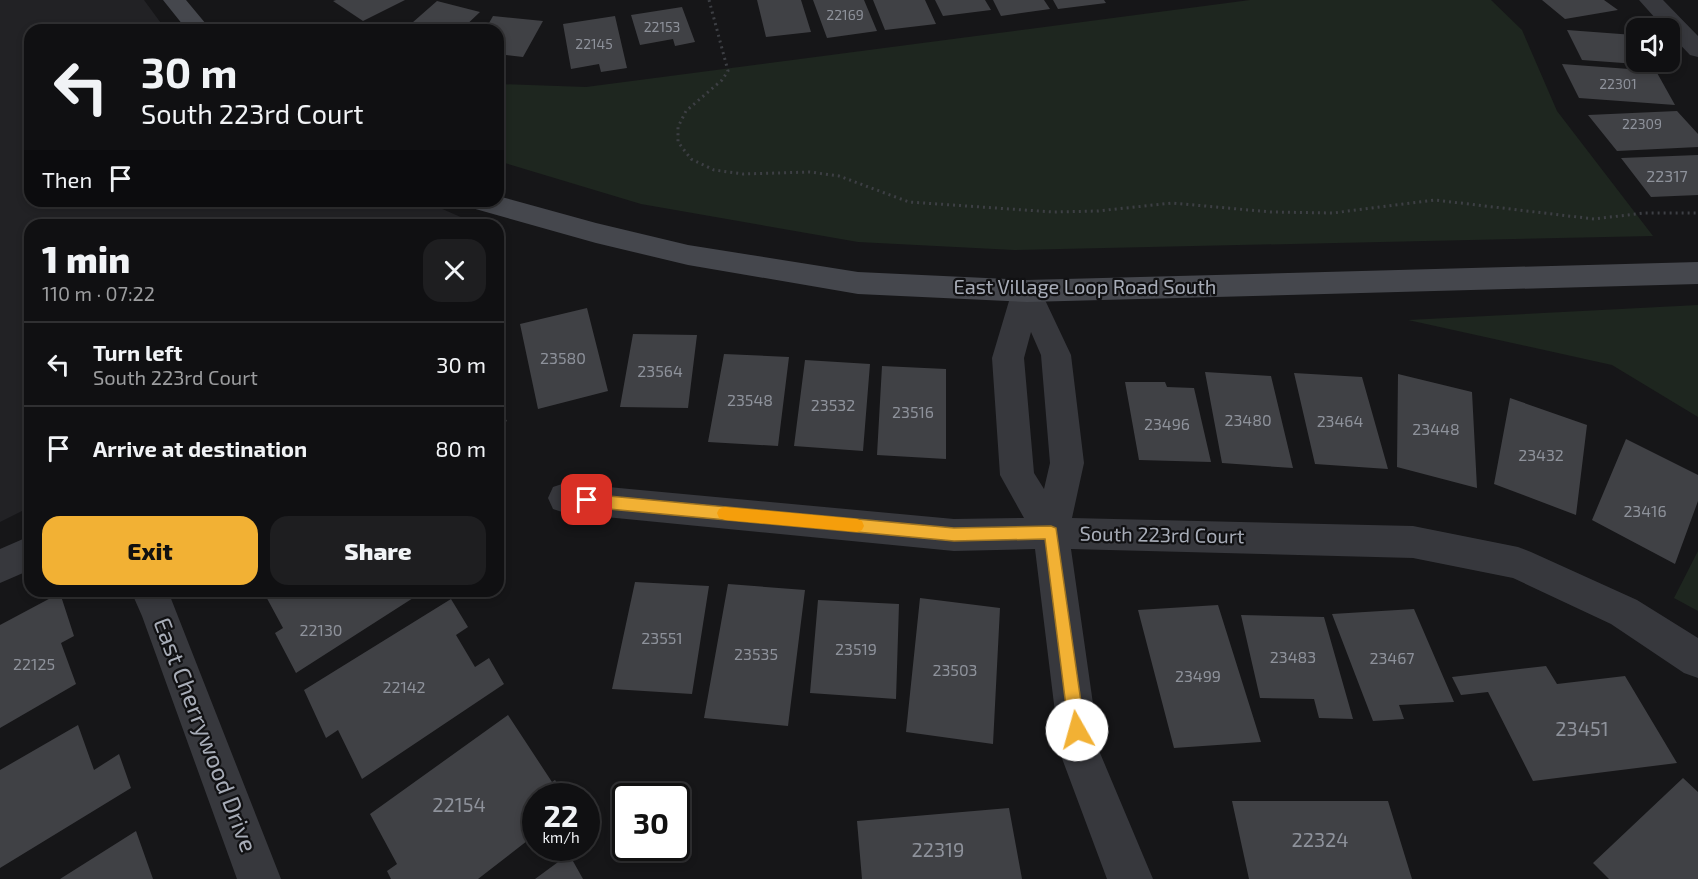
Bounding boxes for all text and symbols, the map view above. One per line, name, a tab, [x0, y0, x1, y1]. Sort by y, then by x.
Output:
house number: 22169	[826, 6, 864, 23]
house number: 22153	[644, 18, 680, 35]
map controls	[1626, 18, 1680, 72]
button: sound	[1626, 18, 1680, 72]
house number: 22145	[575, 35, 613, 52]
text: 30 m	[141, 46, 237, 96]
icon: left	[42, 48, 120, 126]
house number: 22301	[1599, 75, 1637, 92]
text: South 223rd Court	[141, 97, 364, 129]
house number: 22309	[1622, 115, 1662, 132]
icon: arrive	[104, 162, 137, 195]
text: Then	[42, 166, 92, 192]
house number: 22317	[1646, 166, 1688, 185]
text: 1 min	[42, 237, 130, 280]
button: close	[423, 239, 486, 302]
street label: East Village Loop Road South	[954, 274, 1216, 298]
text: 110 m · 07:22	[42, 281, 155, 305]
text: Turn left	[93, 339, 182, 365]
icon: left	[42, 348, 75, 381]
house number: 23580	[540, 348, 586, 367]
text: 30 m	[436, 351, 486, 377]
house number: 23564	[637, 361, 683, 380]
text: South 223rd Court	[93, 365, 258, 389]
house number: 23548	[727, 390, 773, 409]
house number: 23532	[811, 395, 855, 414]
house number: 23516	[892, 402, 934, 421]
house number: 23480	[1224, 410, 1272, 429]
house number: 23464	[1317, 411, 1364, 430]
house number: 23496	[1144, 414, 1190, 433]
house number: 23448	[1412, 419, 1460, 438]
icon: arrive	[42, 432, 75, 465]
text: Arrive at destination	[93, 435, 307, 461]
text: 80 m	[435, 435, 486, 461]
house number: 23432	[1518, 445, 1564, 464]
pin	[561, 474, 612, 525]
icon: arrive	[570, 483, 603, 516]
house number: 23416	[1623, 501, 1667, 520]
button: Exit	[42, 516, 258, 585]
button: Share	[270, 516, 486, 585]
street label: South 223rd Court	[1079, 521, 1245, 547]
street label: East Cherrywood Drive	[148, 613, 265, 856]
house number: 22130	[300, 620, 342, 639]
house number: 23551	[641, 628, 683, 647]
house number: 23519	[835, 639, 877, 658]
house number: 23535	[734, 644, 778, 663]
house number: 23483	[1270, 647, 1316, 666]
house number: 23467	[1369, 648, 1415, 667]
house number: 22125	[13, 654, 55, 673]
house number: 23503	[932, 660, 978, 679]
house number: 23499	[1175, 666, 1221, 685]
house number: 22142	[382, 677, 426, 696]
position arrow	[1045, 698, 1109, 762]
house number: 23451	[1555, 716, 1609, 740]
speed limit sign: 30	[612, 783, 690, 861]
house number: 22154	[432, 792, 486, 816]
text: 22	[544, 797, 578, 833]
house number: 22324	[1291, 827, 1349, 851]
text: km/h	[542, 828, 580, 846]
house number: 22319	[912, 837, 965, 861]

